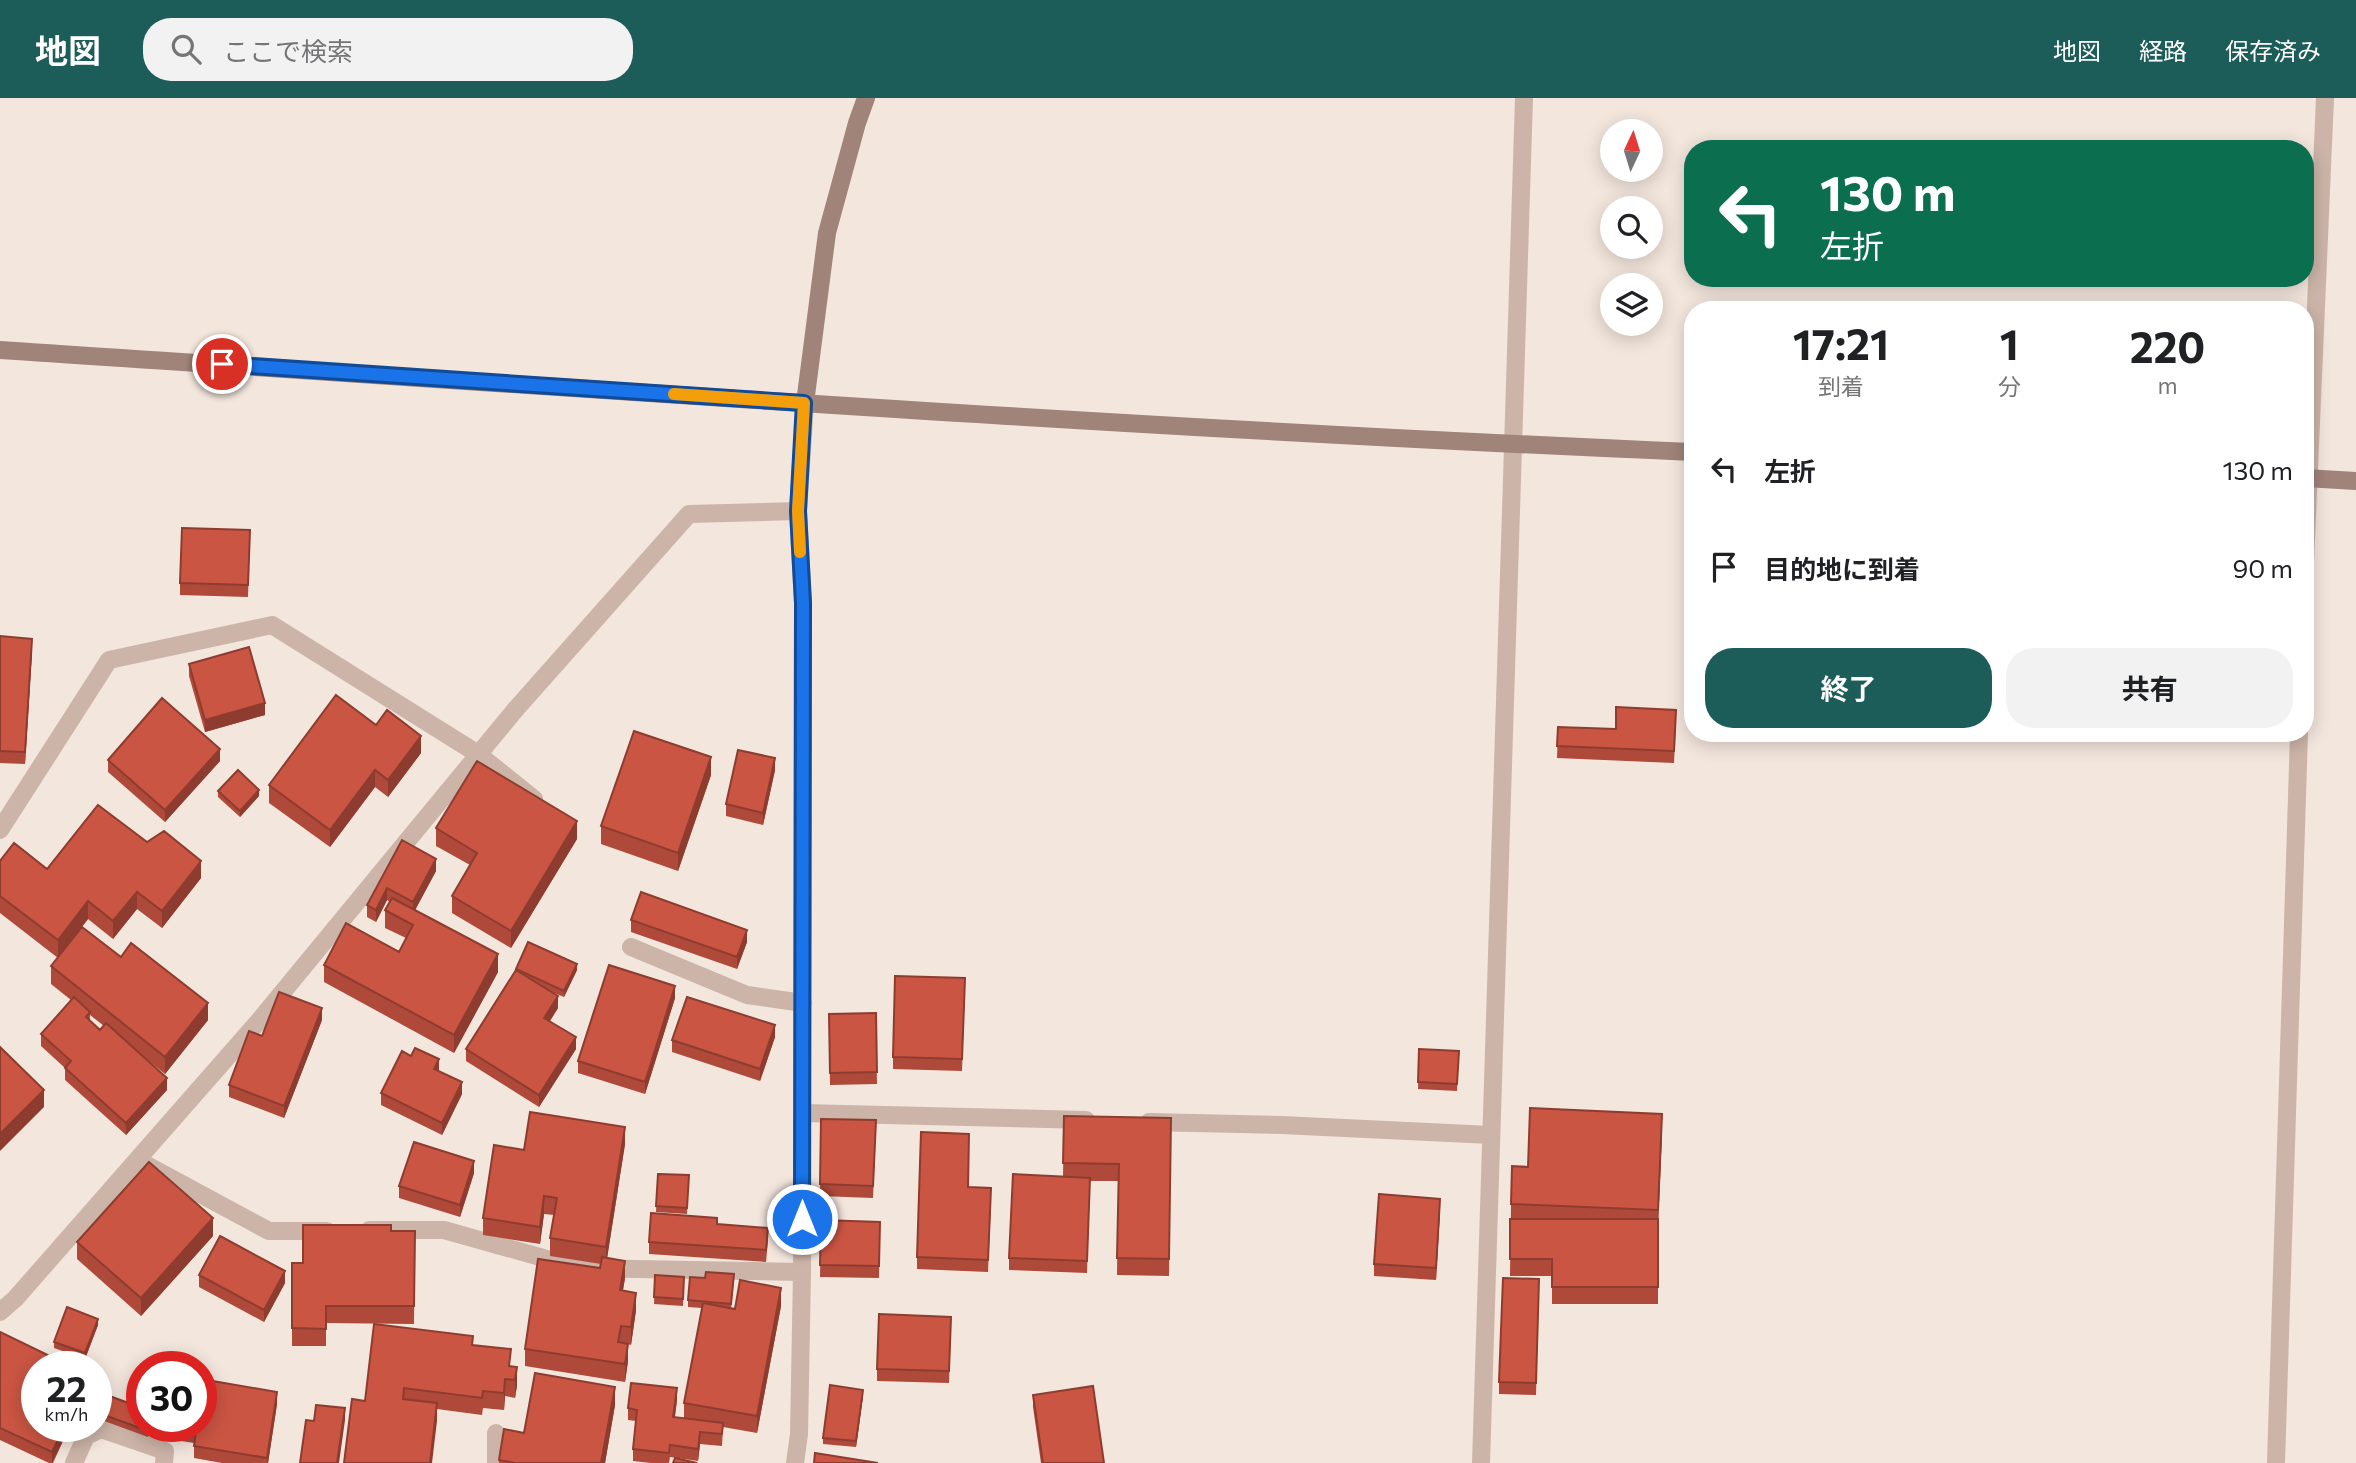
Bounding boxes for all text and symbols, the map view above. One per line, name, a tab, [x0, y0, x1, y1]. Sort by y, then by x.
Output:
search box	[143, 18, 633, 81]
text: 地図	[35, 29, 101, 70]
icon: search	[167, 30, 205, 68]
text: ここで検索	[223, 35, 353, 66]
text: 地図	[2053, 36, 2101, 65]
text: 経路	[2139, 36, 2187, 65]
text: 保存済み	[2225, 36, 2321, 65]
north arrow	[1600, 119, 1662, 182]
map controls	[1600, 119, 1663, 336]
text: 130 m	[1820, 161, 1955, 221]
icon: left	[1705, 168, 1796, 259]
button: search	[1600, 196, 1663, 259]
text: 左折	[1820, 225, 1884, 265]
button: layers	[1600, 273, 1663, 336]
text: 17:21	[1793, 317, 1889, 369]
text: 1	[2000, 317, 2019, 369]
text: 220	[2130, 320, 2205, 372]
pin	[192, 334, 252, 394]
icon: arrive	[203, 345, 241, 383]
text: m	[2157, 371, 2177, 399]
text: 到着	[1818, 372, 1864, 400]
text: 分	[1998, 372, 2021, 400]
icon: left	[1705, 450, 1743, 488]
text: 130 m	[2222, 454, 2293, 485]
text: 左折	[1764, 455, 1816, 486]
icon: arrive	[1705, 548, 1743, 586]
text: 90 m	[2233, 552, 2293, 583]
text: 目的地に到着	[1764, 553, 1920, 584]
button: 終了	[1705, 648, 1992, 728]
button: 共有	[2006, 648, 2293, 728]
position arrow	[765, 1182, 839, 1256]
speed limit sign: 30	[126, 1351, 217, 1442]
text: 22	[47, 1366, 86, 1409]
text: km/h	[45, 1403, 88, 1425]

